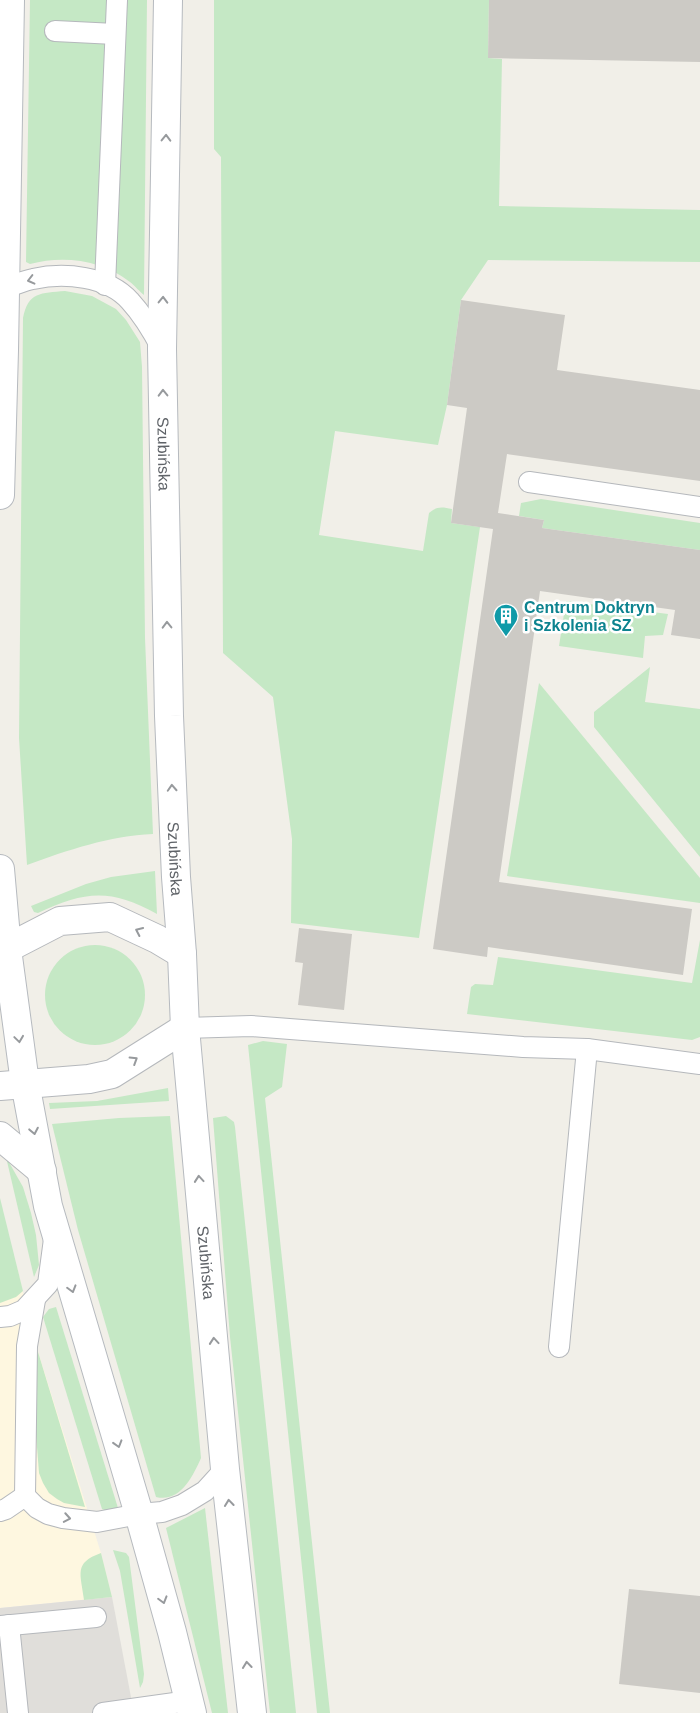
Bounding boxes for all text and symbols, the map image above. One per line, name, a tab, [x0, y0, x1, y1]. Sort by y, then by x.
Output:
one-way arrow	[161, 134, 171, 142]
one-way arrow	[26, 274, 35, 285]
one-way arrow	[158, 296, 168, 304]
one-way arrow	[158, 388, 168, 396]
street label: Szubińska	[155, 417, 173, 491]
place label: Centrum Doktryn i Szkolenia SZ	[524, 599, 655, 634]
building icon: Centrum Doktryn i Szkolenia SZ	[493, 603, 519, 637]
one-way arrow	[162, 621, 173, 629]
one-way arrow	[167, 783, 177, 791]
street label: Szubińska	[165, 821, 186, 896]
one-way arrow	[135, 927, 144, 937]
one-way arrow	[14, 1035, 24, 1044]
one-way arrow	[128, 1057, 137, 1067]
one-way arrow	[28, 1126, 39, 1135]
one-way arrow	[194, 1175, 205, 1183]
street label: Szubińska	[194, 1225, 218, 1300]
one-way arrow	[66, 1284, 76, 1292]
one-way arrow	[208, 1337, 219, 1345]
one-way arrow	[112, 1440, 122, 1448]
one-way arrow	[224, 1499, 235, 1507]
one-way arrow	[62, 1513, 71, 1523]
one-way arrow	[158, 1596, 168, 1604]
one-way arrow	[242, 1660, 253, 1668]

